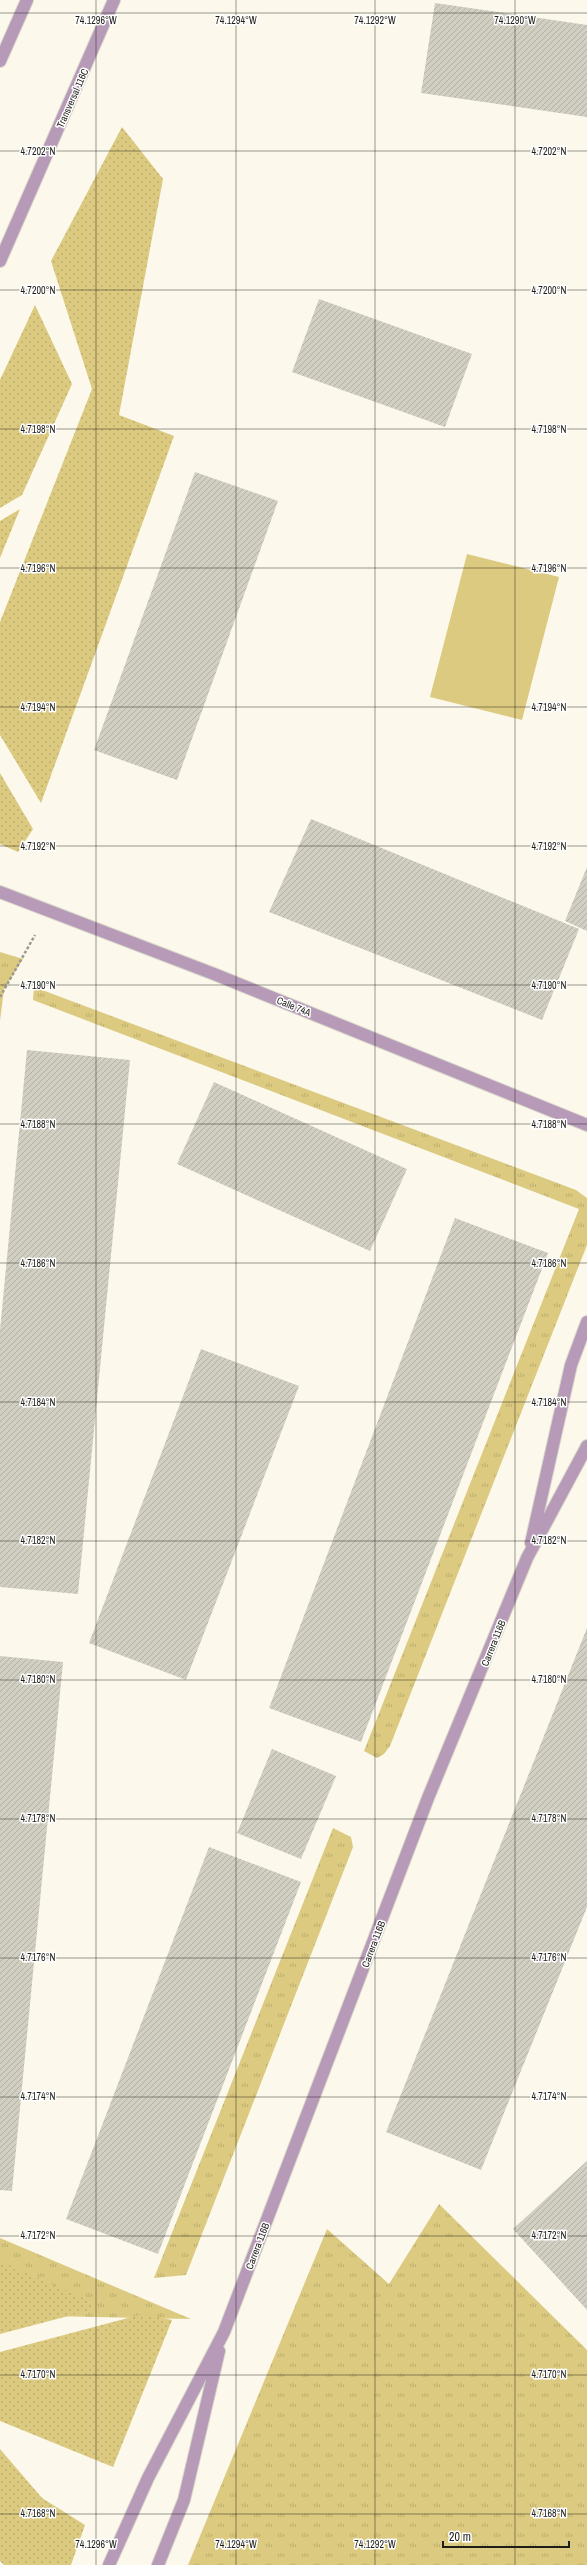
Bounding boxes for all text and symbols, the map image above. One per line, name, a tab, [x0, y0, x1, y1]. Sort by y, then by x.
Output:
text: 74.1296°W	[75, 14, 117, 27]
text: 74.1294°W	[215, 14, 257, 27]
text: 74.1292°W	[354, 14, 396, 27]
text: 74.1290°W	[494, 14, 536, 27]
street label: Transversal 116C	[54, 66, 91, 130]
text: 4.7202°N	[21, 145, 56, 158]
text: 4.7202°N	[532, 145, 567, 158]
text: 4.7200°N	[21, 284, 56, 297]
text: 4.7200°N	[532, 284, 567, 297]
text: 4.7198°N	[21, 423, 56, 436]
text: 4.7198°N	[532, 423, 567, 436]
text: 4.7196°N	[21, 562, 56, 575]
text: 4.7196°N	[532, 562, 567, 575]
text: 4.7194°N	[21, 701, 56, 714]
text: 4.7194°N	[532, 701, 567, 714]
text: 4.7192°N	[21, 840, 56, 853]
text: 4.7192°N	[532, 840, 567, 853]
text: 4.7190°N	[21, 979, 56, 992]
text: 4.7190°N	[532, 979, 567, 992]
street label: Calle 74A	[275, 994, 313, 1019]
text: 4.7188°N	[21, 1118, 56, 1131]
text: 4.7188°N	[532, 1118, 567, 1131]
text: 4.7186°N	[21, 1257, 56, 1270]
text: 4.7186°N	[532, 1257, 567, 1270]
text: 4.7184°N	[21, 1396, 56, 1409]
text: 4.7184°N	[532, 1396, 567, 1409]
text: 4.7182°N	[21, 1534, 56, 1547]
text: 4.7182°N	[532, 1534, 567, 1547]
street label: Carrera 116B	[478, 1618, 509, 1668]
text: 4.7180°N	[21, 1673, 56, 1686]
text: 4.7180°N	[532, 1673, 567, 1686]
text: 4.7178°N	[21, 1812, 56, 1825]
text: 4.7178°N	[532, 1812, 567, 1825]
street label: Carrera 116B	[359, 1919, 388, 1969]
text: 4.7176°N	[21, 1951, 56, 1964]
text: 4.7176°N	[532, 1951, 567, 1964]
text: 4.7174°N	[21, 2090, 56, 2103]
text: 4.7174°N	[532, 2090, 567, 2103]
street label: Carrera 116B	[243, 2221, 272, 2271]
text: 4.7172°N	[21, 2229, 56, 2242]
text: 4.7172°N	[532, 2229, 567, 2242]
text: 4.7170°N	[21, 2368, 56, 2381]
text: 4.7170°N	[532, 2368, 567, 2381]
text: 4.7168°N	[21, 2507, 56, 2520]
text: 4.7168°N	[532, 2507, 567, 2520]
scale bar	[443, 2523, 569, 2549]
text: 20 m	[449, 2529, 471, 2545]
text: 74.1296°W	[75, 2538, 117, 2551]
text: 74.1294°W	[215, 2538, 257, 2551]
text: 74.1292°W	[354, 2538, 396, 2551]

